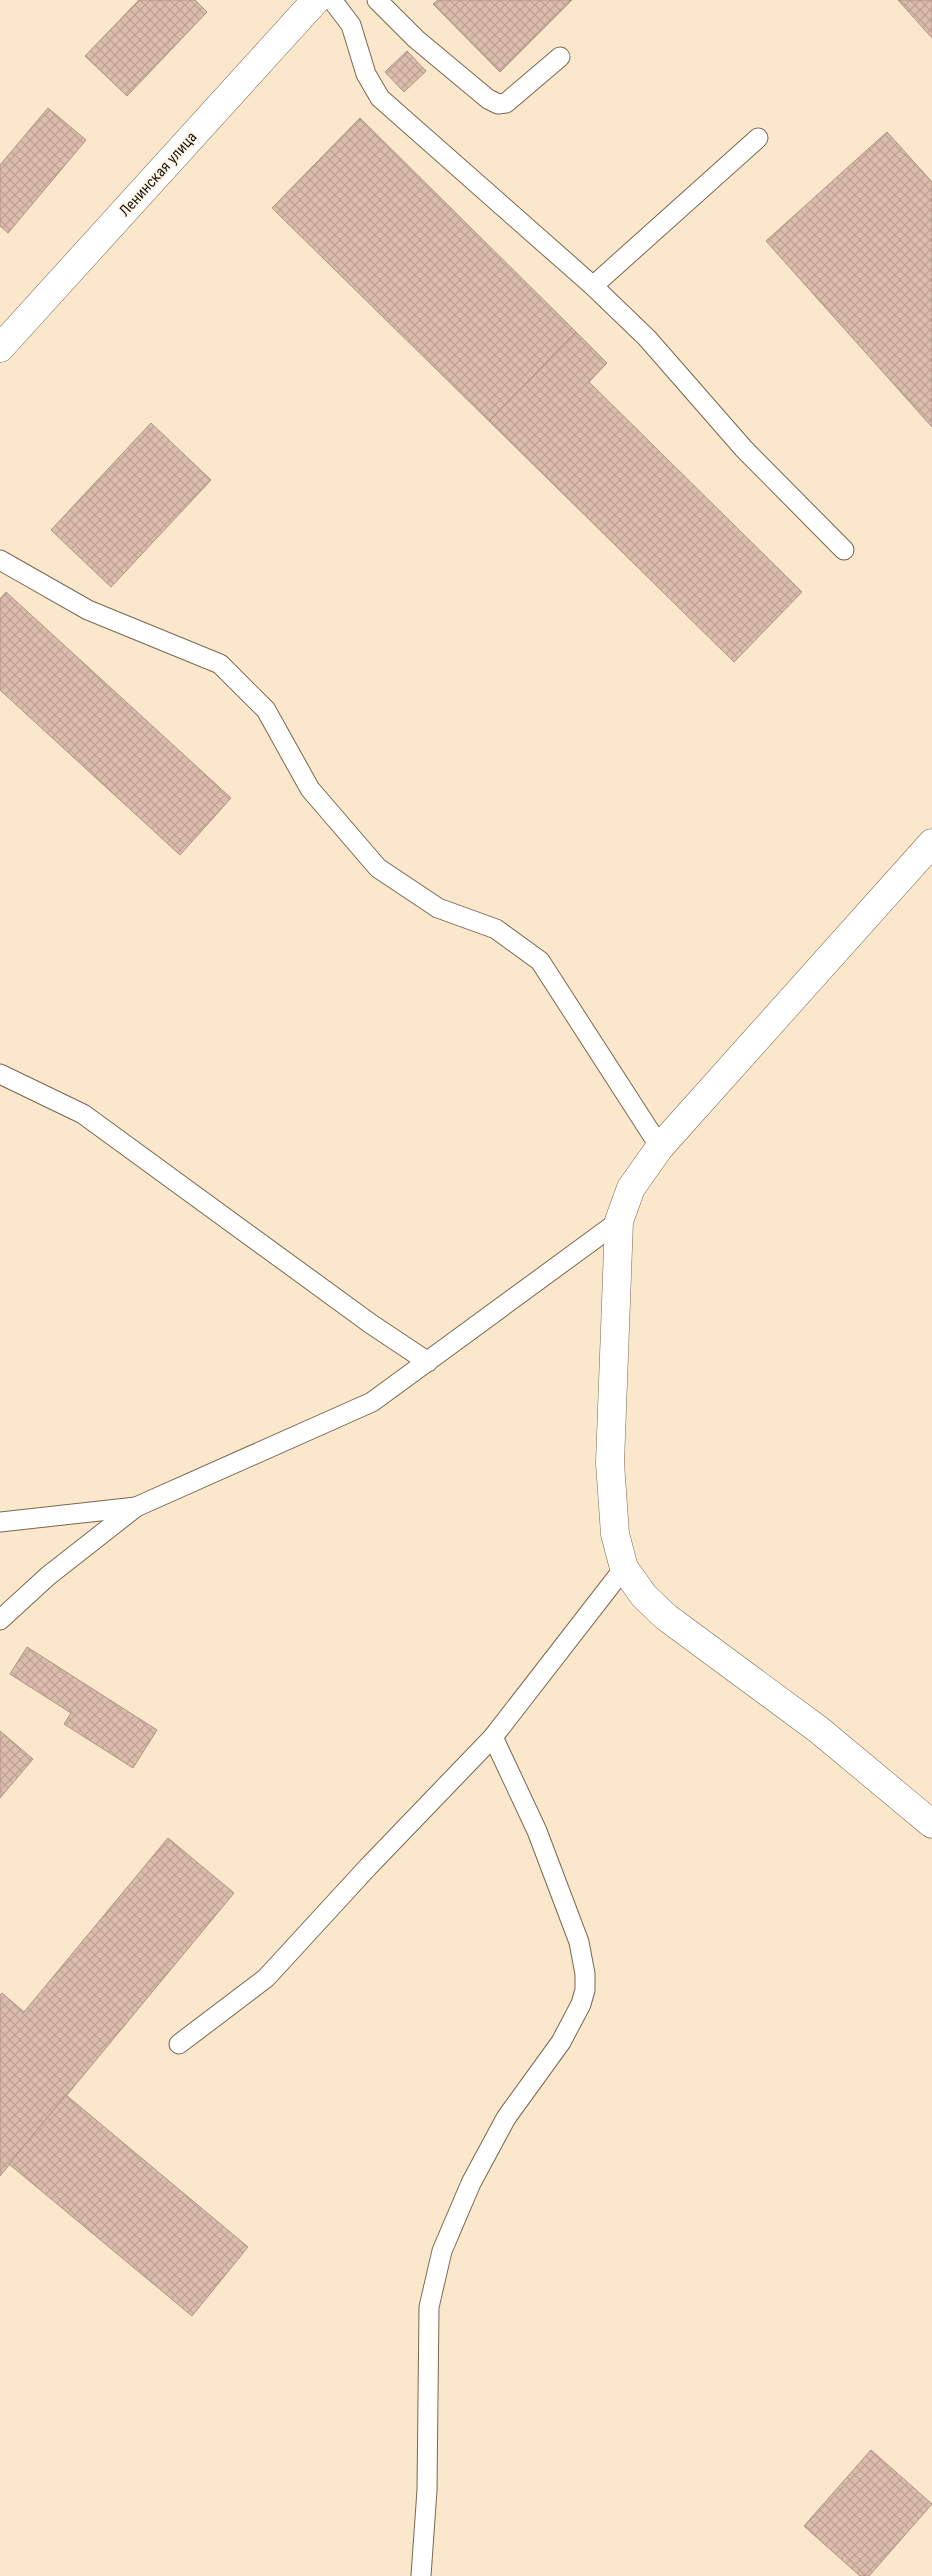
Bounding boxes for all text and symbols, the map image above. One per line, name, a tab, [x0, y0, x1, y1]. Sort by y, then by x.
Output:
street label: Ленинская улица	[115, 128, 201, 220]

